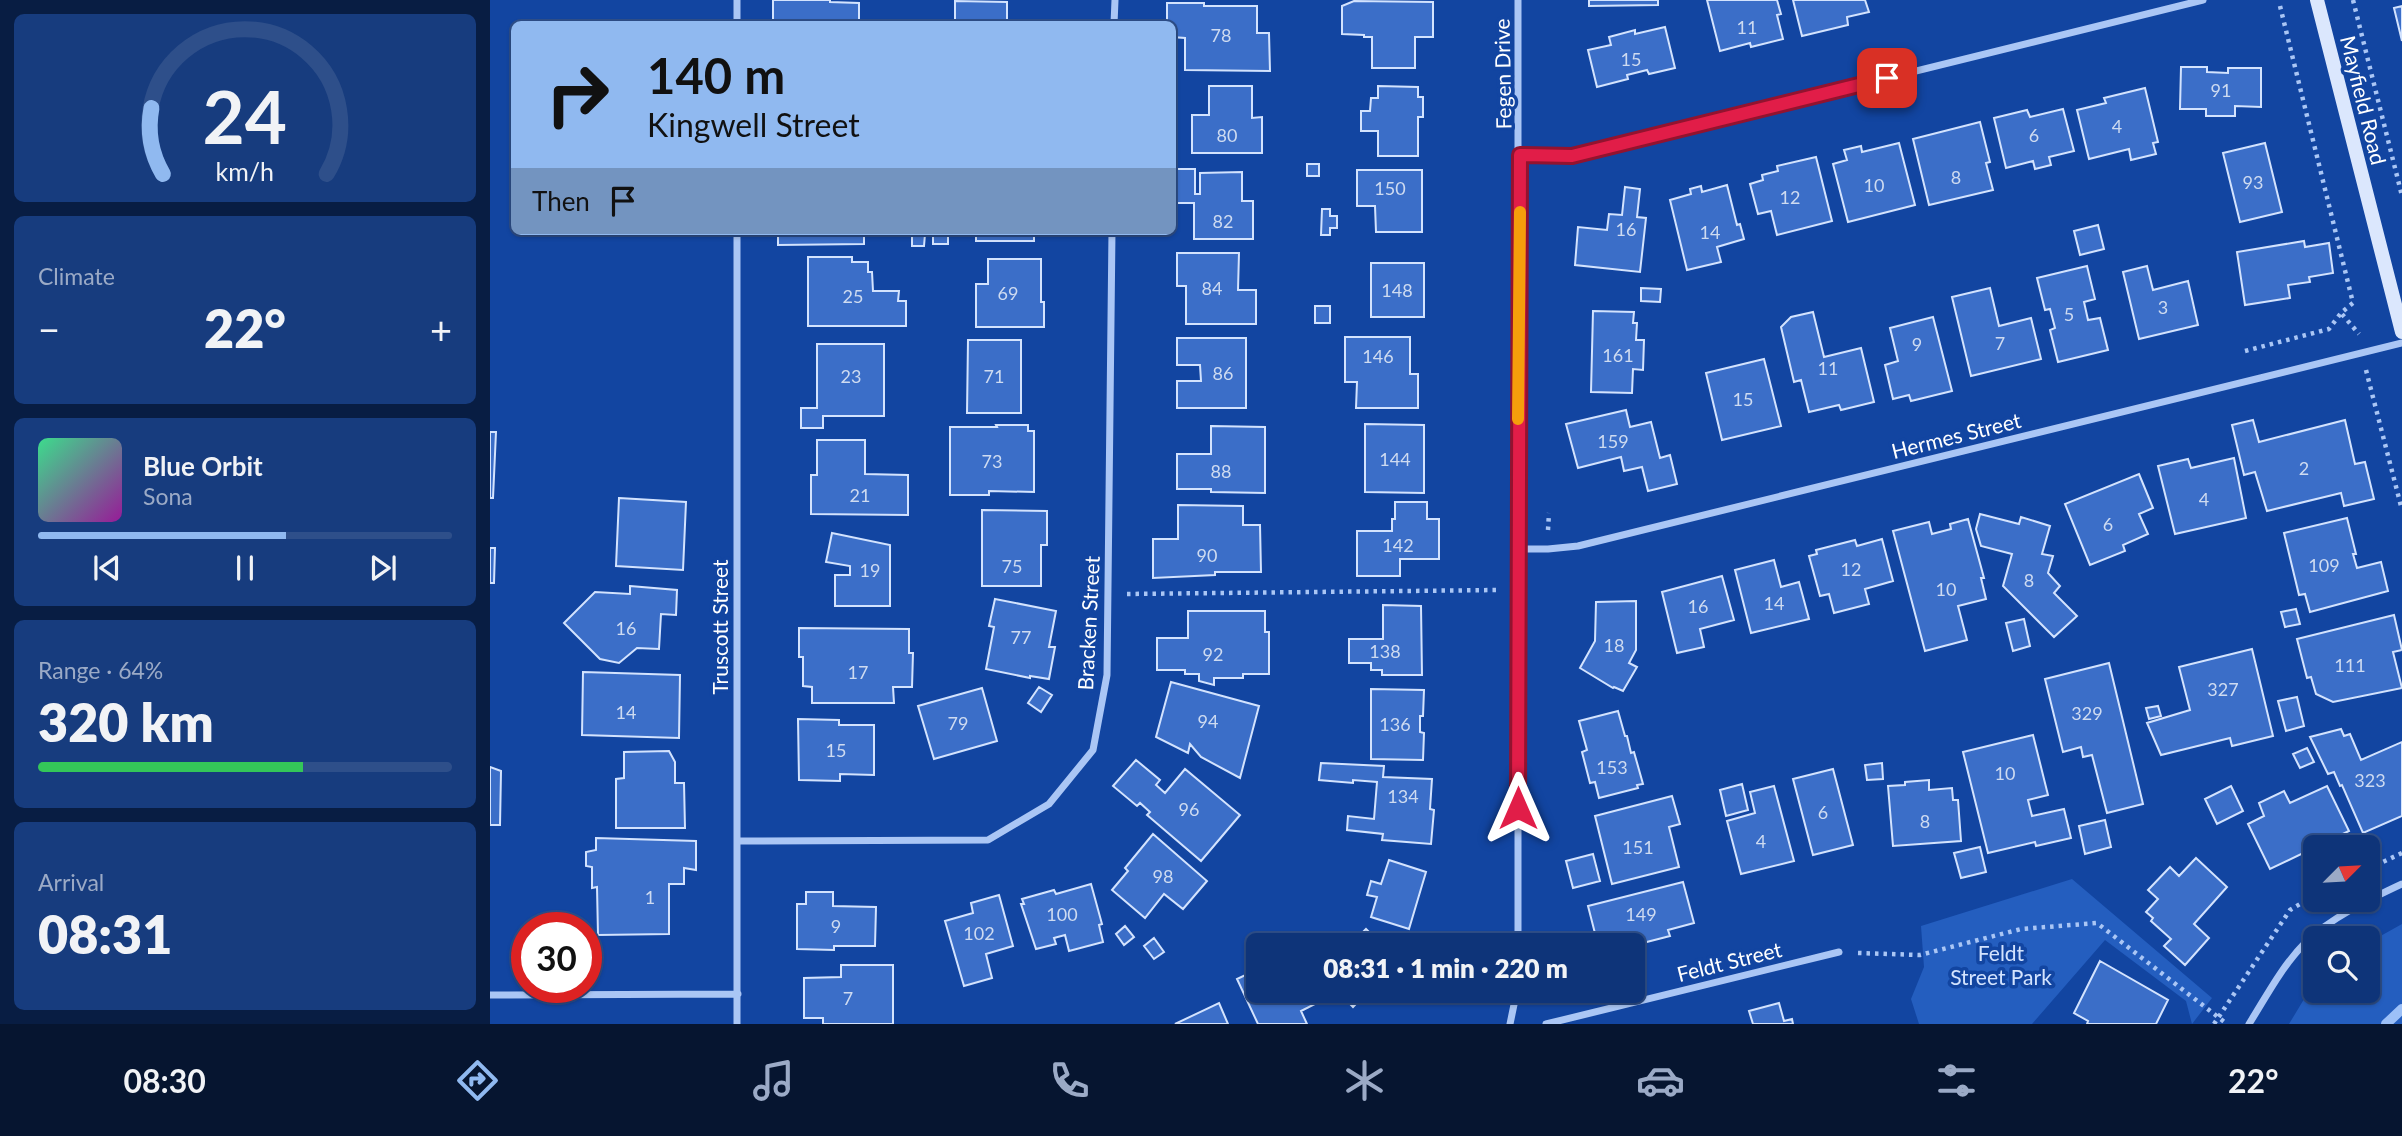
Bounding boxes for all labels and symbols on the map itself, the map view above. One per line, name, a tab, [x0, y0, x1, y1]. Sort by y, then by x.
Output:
house number: 11	[1737, 16, 1757, 38]
street label: Fegen Drive	[1489, 18, 1515, 130]
house number: 78	[1211, 24, 1231, 46]
street label: Mayfield Road	[2336, 33, 2392, 167]
house number: 15	[1621, 48, 1641, 70]
pin	[1857, 48, 1917, 108]
house number: 91	[2211, 79, 2231, 101]
house number: 4	[2112, 115, 2122, 137]
house number: 80	[1217, 124, 1237, 146]
house number: 6	[2029, 124, 2039, 146]
house number: 8	[1951, 166, 1961, 188]
house number: 93	[2243, 171, 2263, 193]
house number: 10	[1864, 174, 1884, 196]
house number: 150	[1374, 177, 1406, 199]
house number: 12	[1780, 186, 1800, 208]
house number: 82	[1213, 210, 1233, 232]
house number: 16	[1616, 218, 1636, 240]
house number: 14	[1700, 221, 1720, 243]
house number: 84	[1202, 277, 1222, 299]
house number: 148	[1381, 279, 1413, 301]
house number: 69	[998, 282, 1018, 304]
house number: 25	[843, 285, 863, 307]
house number: 3	[2158, 296, 2168, 318]
house number: 5	[2064, 303, 2074, 325]
house number: 7	[1995, 332, 2005, 354]
house number: 9	[1912, 333, 1922, 355]
house number: 161	[1602, 344, 1634, 366]
house number: 146	[1362, 345, 1394, 367]
house number: 11	[1818, 357, 1838, 379]
house number: 86	[1213, 362, 1233, 384]
house number: 23	[841, 365, 861, 387]
house number: 71	[984, 365, 1004, 387]
house number: 15	[1733, 388, 1753, 410]
street label: Hermes Street	[1889, 407, 2024, 463]
house number: 159	[1597, 430, 1629, 452]
house number: 144	[1379, 448, 1411, 470]
house number: 73	[982, 450, 1002, 472]
house number: 2	[2299, 457, 2309, 479]
house number: 88	[1211, 460, 1231, 482]
house number: 21	[850, 484, 870, 506]
house number: 4	[2199, 488, 2209, 510]
house number: 6	[2103, 513, 2113, 535]
house number: 142	[1382, 534, 1414, 556]
house number: 90	[1197, 544, 1217, 566]
house number: 109	[2308, 554, 2340, 576]
house number: 75	[1002, 555, 1022, 577]
street label: Bracken Street	[1072, 555, 1104, 691]
house number: 12	[1841, 558, 1861, 580]
street label: Truscott Street	[707, 559, 732, 695]
house number: 19	[860, 559, 880, 581]
house number: 8	[2024, 569, 2034, 591]
house number: 10	[1936, 578, 1956, 600]
house number: 14	[1764, 592, 1784, 614]
house number: 16	[1688, 595, 1708, 617]
house number: 16	[616, 617, 636, 639]
house number: 77	[1011, 626, 1031, 648]
house number: 18	[1604, 634, 1624, 656]
house number: 138	[1369, 640, 1401, 662]
house number: 92	[1203, 643, 1223, 665]
house number: 111	[2334, 654, 2366, 676]
house number: 17	[848, 661, 868, 683]
house number: 327	[2207, 678, 2239, 700]
house number: 14	[616, 701, 636, 723]
house number: 329	[2071, 702, 2103, 724]
house number: 94	[1198, 710, 1218, 732]
house number: 79	[948, 712, 968, 734]
house number: 136	[1379, 713, 1411, 735]
house number: 15	[826, 739, 846, 761]
house number: 153	[1596, 756, 1628, 778]
house number: 10	[1995, 762, 2015, 784]
house number: 323	[2354, 769, 2386, 791]
position arrow	[1481, 771, 1555, 845]
house number: 134	[1387, 785, 1419, 807]
house number: 96	[1179, 798, 1199, 820]
house number: 6	[1818, 801, 1828, 823]
house number: 8	[1920, 810, 1930, 832]
house number: 4	[1756, 830, 1766, 852]
north arrow	[2303, 835, 2380, 912]
house number: 151	[1622, 836, 1654, 858]
house number: 98	[1153, 865, 1173, 887]
house number: 1	[645, 886, 655, 908]
house number: 100	[1046, 903, 1078, 925]
house number: 149	[1625, 903, 1657, 925]
speed limit sign: 30	[511, 912, 602, 1003]
house number: 9	[831, 915, 841, 937]
house number: 102	[963, 922, 995, 944]
street label: Feldt Street	[1674, 936, 1784, 986]
park label: Feldt Street Park	[1950, 940, 2052, 989]
house number: 7	[843, 987, 853, 1009]

